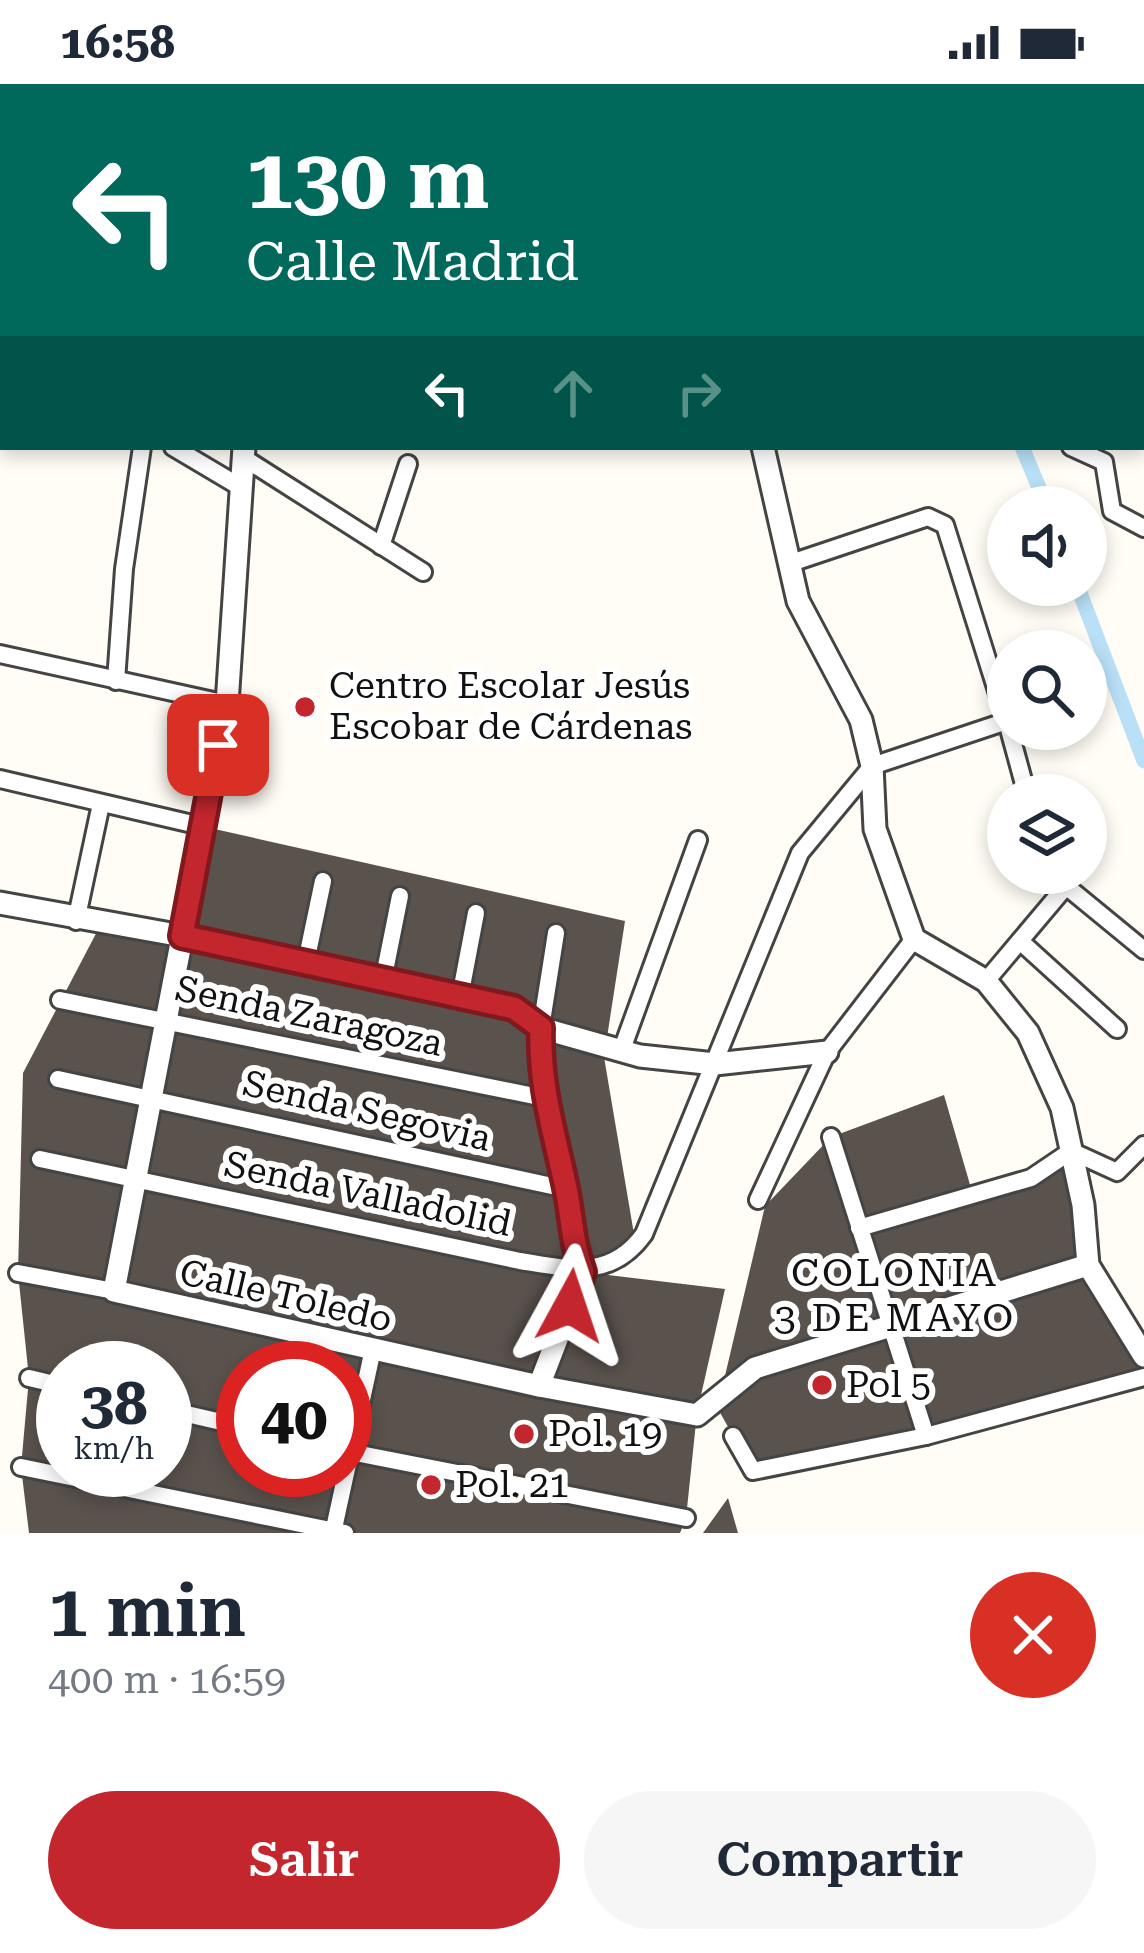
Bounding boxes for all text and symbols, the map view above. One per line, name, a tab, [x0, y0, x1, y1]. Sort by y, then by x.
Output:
text: 16:58	[60, 16, 175, 69]
text: 130 m	[246, 130, 489, 228]
icon: left	[48, 132, 204, 288]
text: Calle Madrid	[246, 230, 579, 293]
icon: left	[414, 360, 480, 426]
icon: ahead	[540, 360, 606, 426]
icon: right	[666, 360, 732, 426]
map controls	[987, 486, 1107, 894]
button: sound	[987, 486, 1107, 606]
button: search	[987, 630, 1107, 750]
place label: Centro Escolar Jesús Escobar de Cárdenas	[329, 665, 692, 748]
pin	[167, 694, 269, 796]
marker: Centro Escolar Jesús Escobar de Cárdenas	[292, 694, 318, 720]
icon: arrive	[185, 712, 251, 778]
button: layers	[987, 774, 1107, 894]
street label: Senda Zaragoza	[172, 967, 447, 1065]
street label: Senda Segovia	[239, 1062, 495, 1160]
street label: Senda Valladolid	[221, 1143, 515, 1245]
position arrow	[507, 1243, 633, 1369]
district label: COLONIA 3 DE MAYO	[774, 1250, 1016, 1341]
street label: Calle Toledo	[176, 1251, 396, 1341]
speed limit sign: 40	[216, 1341, 372, 1497]
place label: Pol 5	[846, 1364, 931, 1406]
text: 38	[80, 1368, 148, 1439]
marker: Pol 5	[809, 1372, 835, 1398]
place label: Pol. 19	[548, 1413, 662, 1455]
marker: Pol. 19	[511, 1421, 537, 1447]
text: km/h	[74, 1431, 154, 1466]
place label: Pol. 21	[455, 1464, 569, 1506]
marker: Pol. 21	[418, 1472, 444, 1498]
text: 1 min	[48, 1569, 246, 1654]
button: close	[970, 1572, 1096, 1698]
text: 400 m · 16:59	[48, 1657, 286, 1703]
button: Salir	[48, 1791, 560, 1929]
button: Compartir	[584, 1791, 1096, 1929]

